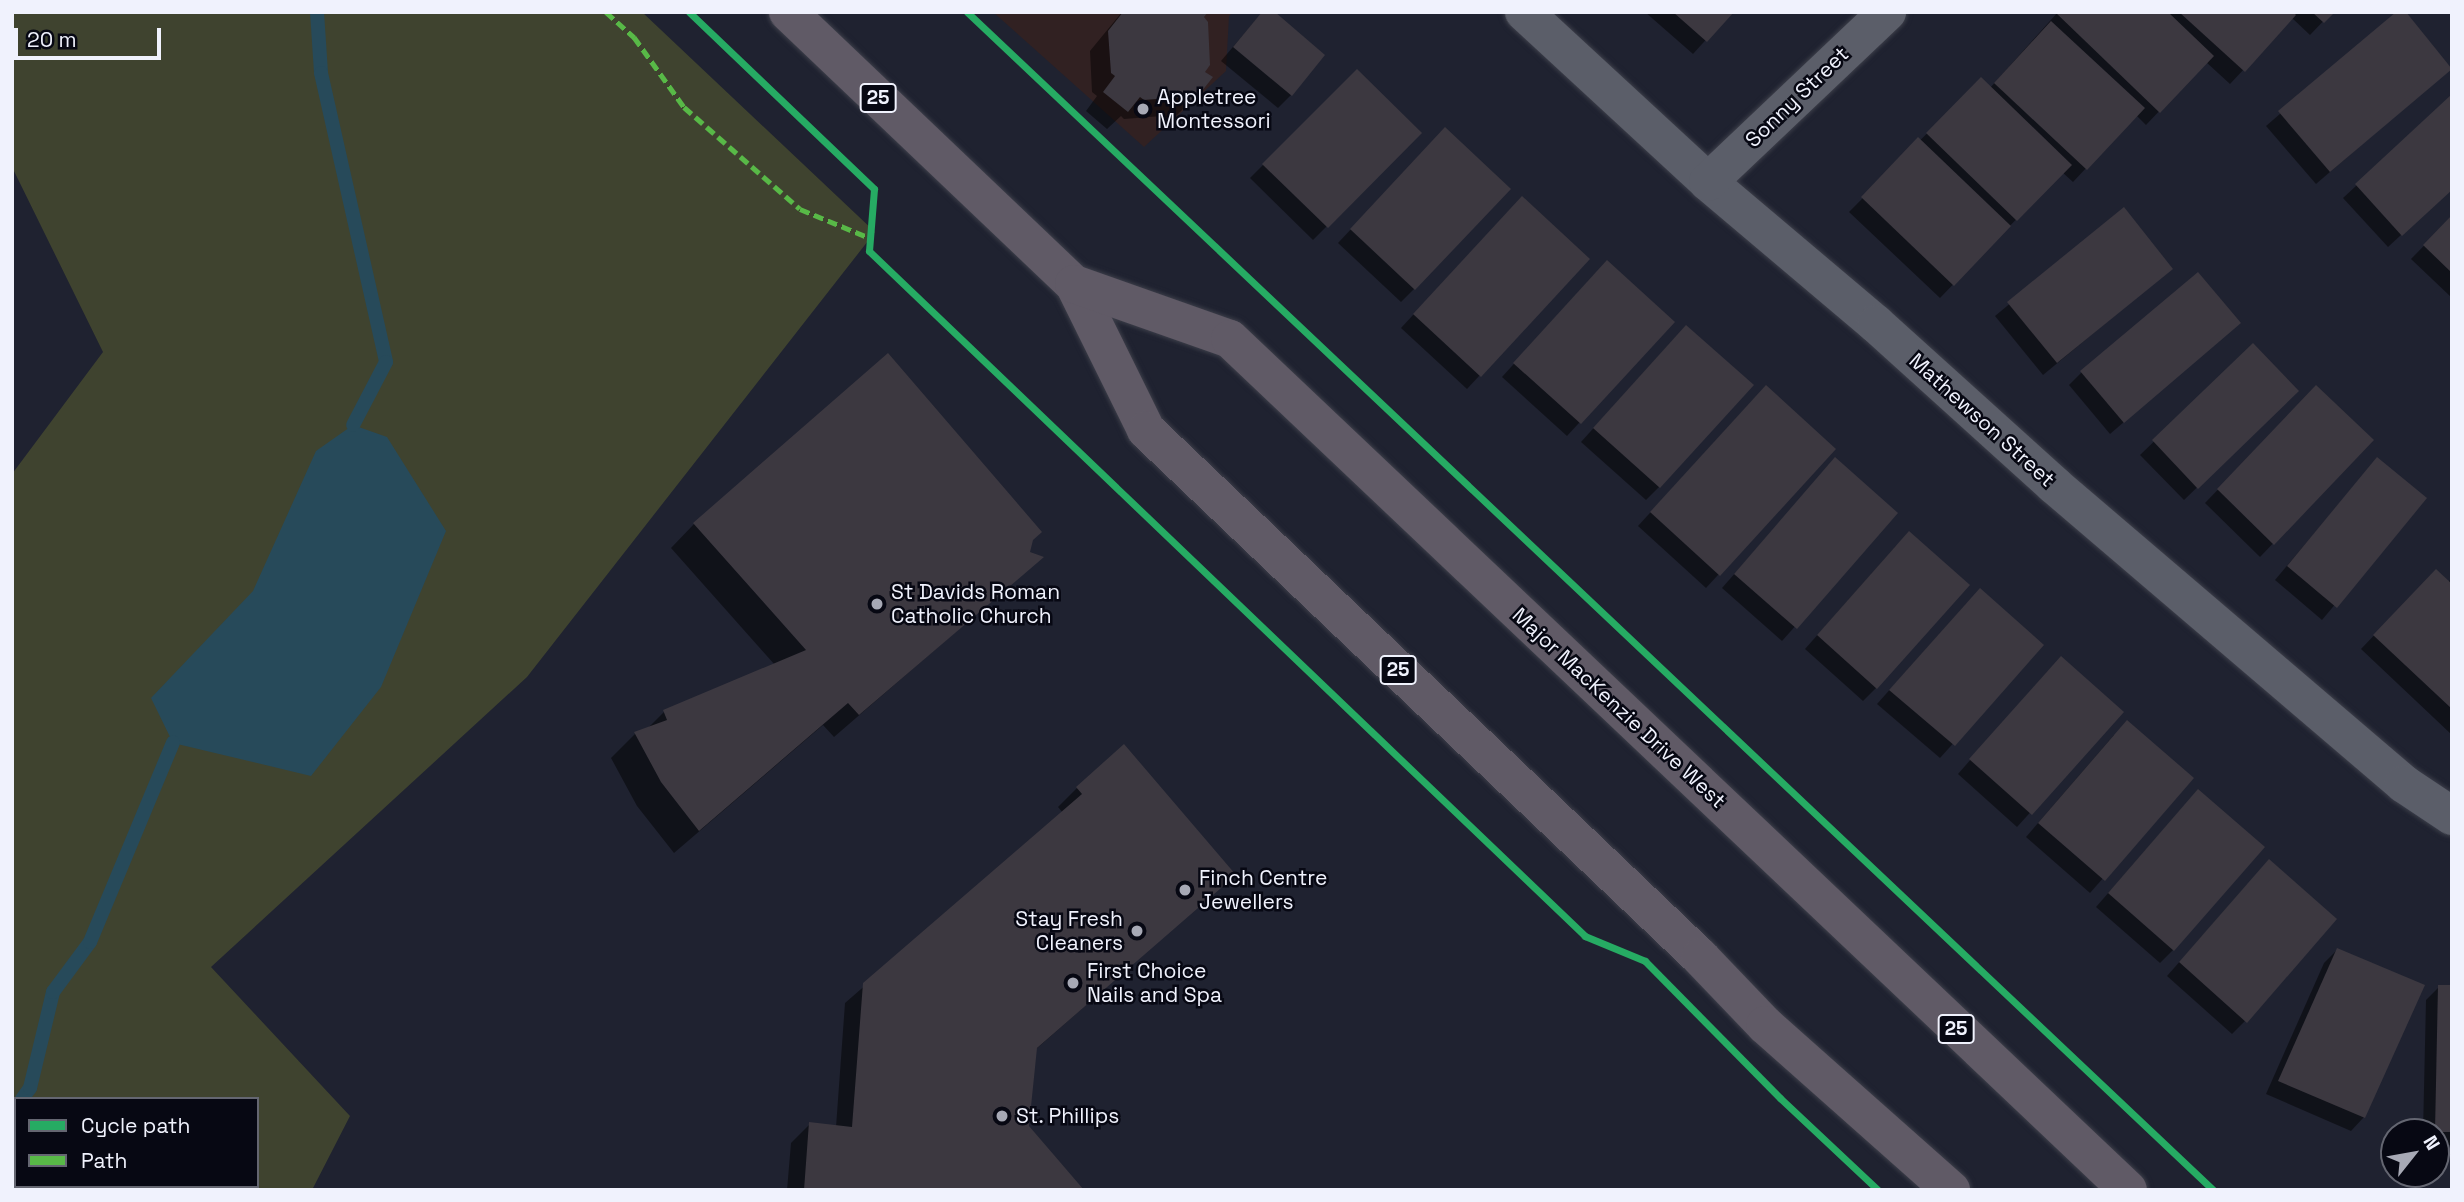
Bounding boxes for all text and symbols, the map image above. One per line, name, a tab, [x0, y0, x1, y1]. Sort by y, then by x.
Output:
scale bar	[18, 14, 164, 58]
text: 20 m	[27, 26, 77, 53]
street label: Sonny Street	[1740, 41, 1854, 153]
road number: 25	[859, 82, 897, 114]
place label: Appletree Montessori	[1157, 84, 1271, 134]
marker: Appletree Montessori	[1135, 101, 1151, 117]
street label: Mathewson Street	[1904, 348, 2060, 492]
place label: St Davids Roman Catholic Church	[891, 579, 1060, 629]
marker: St Davids Roman Catholic Church	[869, 596, 885, 612]
street label: Major MacKenzie Drive West	[1507, 602, 1731, 814]
road number: 25	[1379, 654, 1417, 685]
place label: Finch Centre Jewellers	[1199, 865, 1327, 915]
marker: Finch Centre Jewellers	[1177, 882, 1193, 898]
place label: Stay Fresh Cleaners	[1015, 906, 1123, 956]
marker: Stay Fresh Cleaners	[1129, 923, 1145, 939]
place label: First Choice Nails and Spa	[1087, 958, 1222, 1008]
marker: First Choice Nails and Spa	[1065, 975, 1081, 991]
road number: 25	[1937, 1014, 1975, 1044]
legend	[14, 1097, 259, 1188]
place label: St. Phillips	[1016, 1103, 1120, 1129]
marker: St. Phillips	[994, 1108, 1010, 1124]
text: Cycle path	[81, 1112, 190, 1139]
north arrow	[2380, 1118, 2450, 1188]
text: N	[2418, 1131, 2446, 1155]
text: Path	[81, 1147, 127, 1174]

